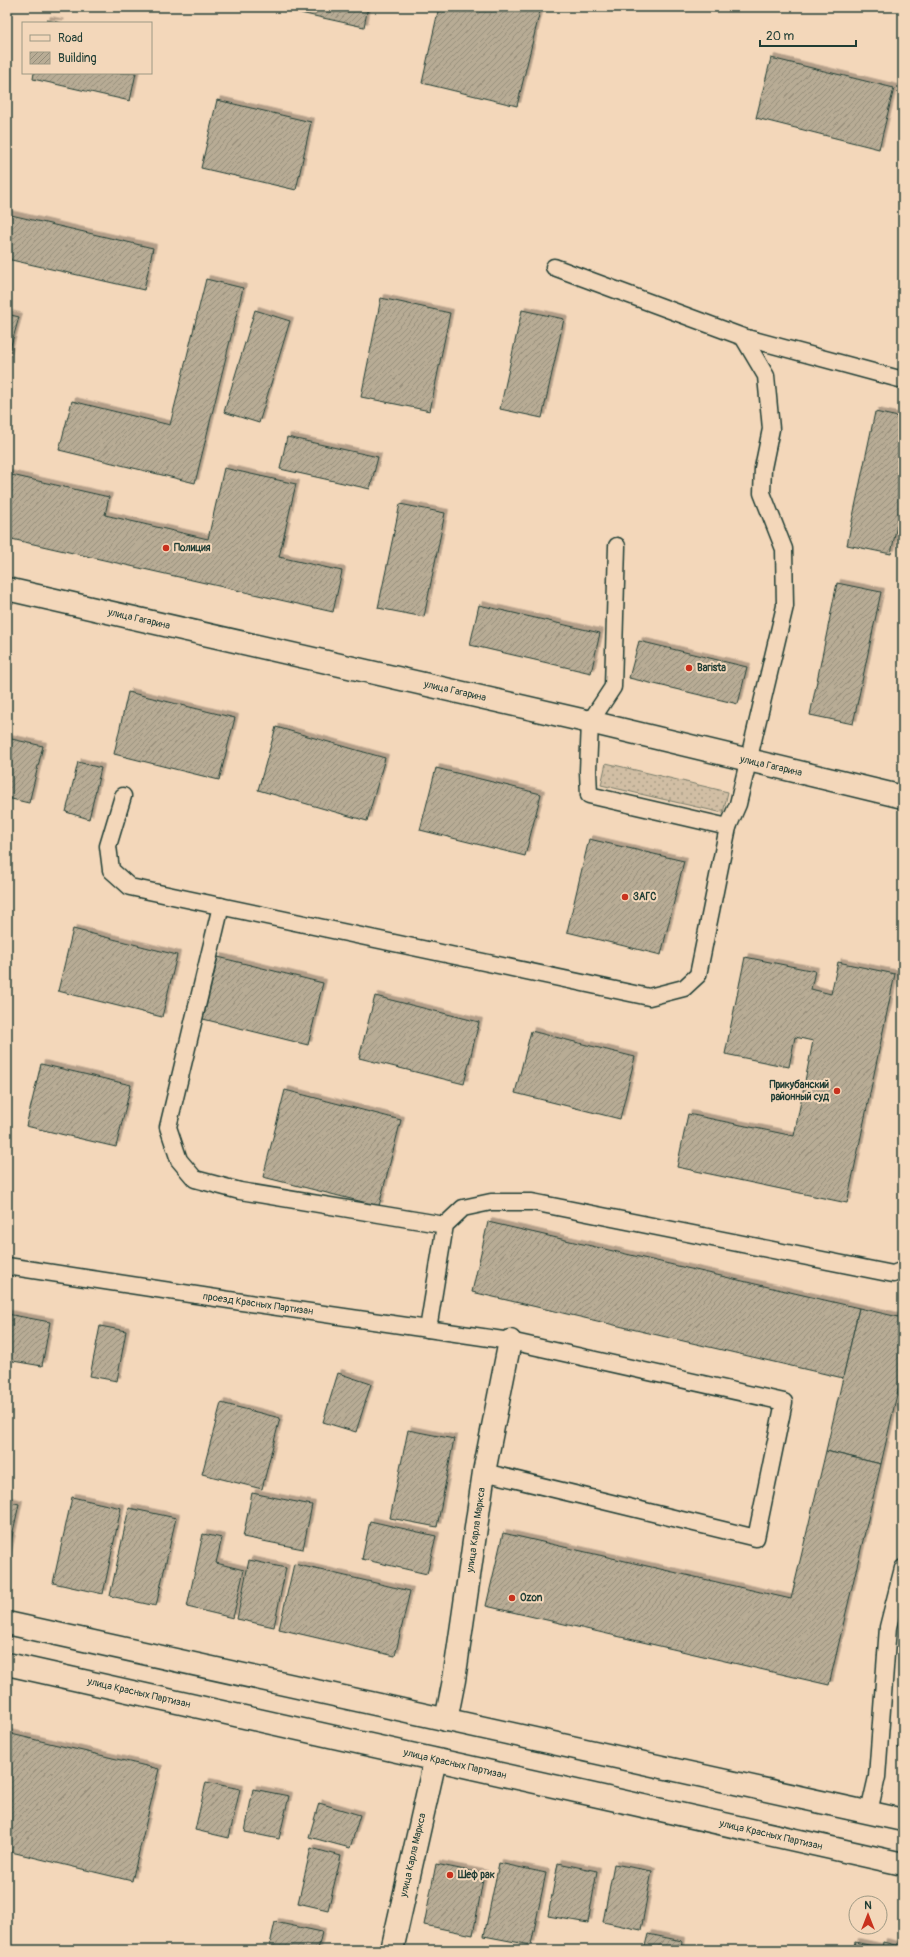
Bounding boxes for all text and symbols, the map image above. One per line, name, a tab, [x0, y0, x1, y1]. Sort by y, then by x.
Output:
legend	[22, 22, 152, 74]
scale bar	[760, 22, 856, 48]
text: 20 m	[766, 29, 795, 44]
text: Road	[58, 31, 83, 46]
text: Building	[58, 51, 97, 66]
place label: Полиция	[174, 542, 211, 554]
marker: Полиция	[161, 543, 171, 553]
street label: улица Гагарина	[106, 606, 172, 632]
place label: Barista	[697, 662, 726, 674]
marker: Barista	[684, 663, 694, 673]
street label: улица Гагарина	[422, 678, 488, 704]
street label: улица Гагарина	[738, 753, 804, 779]
place label: ЗАГС	[633, 891, 656, 903]
marker: ЗАГС	[620, 892, 630, 902]
place label: Прикубанский районный суд	[770, 1079, 830, 1103]
marker: Прикубанский районный суд	[832, 1086, 842, 1096]
street label: проезд Красных Партизан	[202, 1290, 314, 1318]
street label: улица Карла Маркса	[464, 1486, 488, 1574]
place label: Ozon	[520, 1592, 543, 1604]
marker: Ozon	[507, 1593, 517, 1603]
street label: улица Красных Партизан	[85, 1675, 192, 1711]
street label: улица Красных Партизан	[401, 1746, 508, 1782]
street label: улица Карла Маркса	[397, 1812, 429, 1899]
street label: улица Красных Партизан	[717, 1817, 824, 1853]
place label: Шеф рак	[457, 1869, 496, 1881]
marker: Шеф рак	[445, 1870, 455, 1880]
north arrow	[848, 1895, 888, 1935]
text: N	[864, 1899, 872, 1912]

